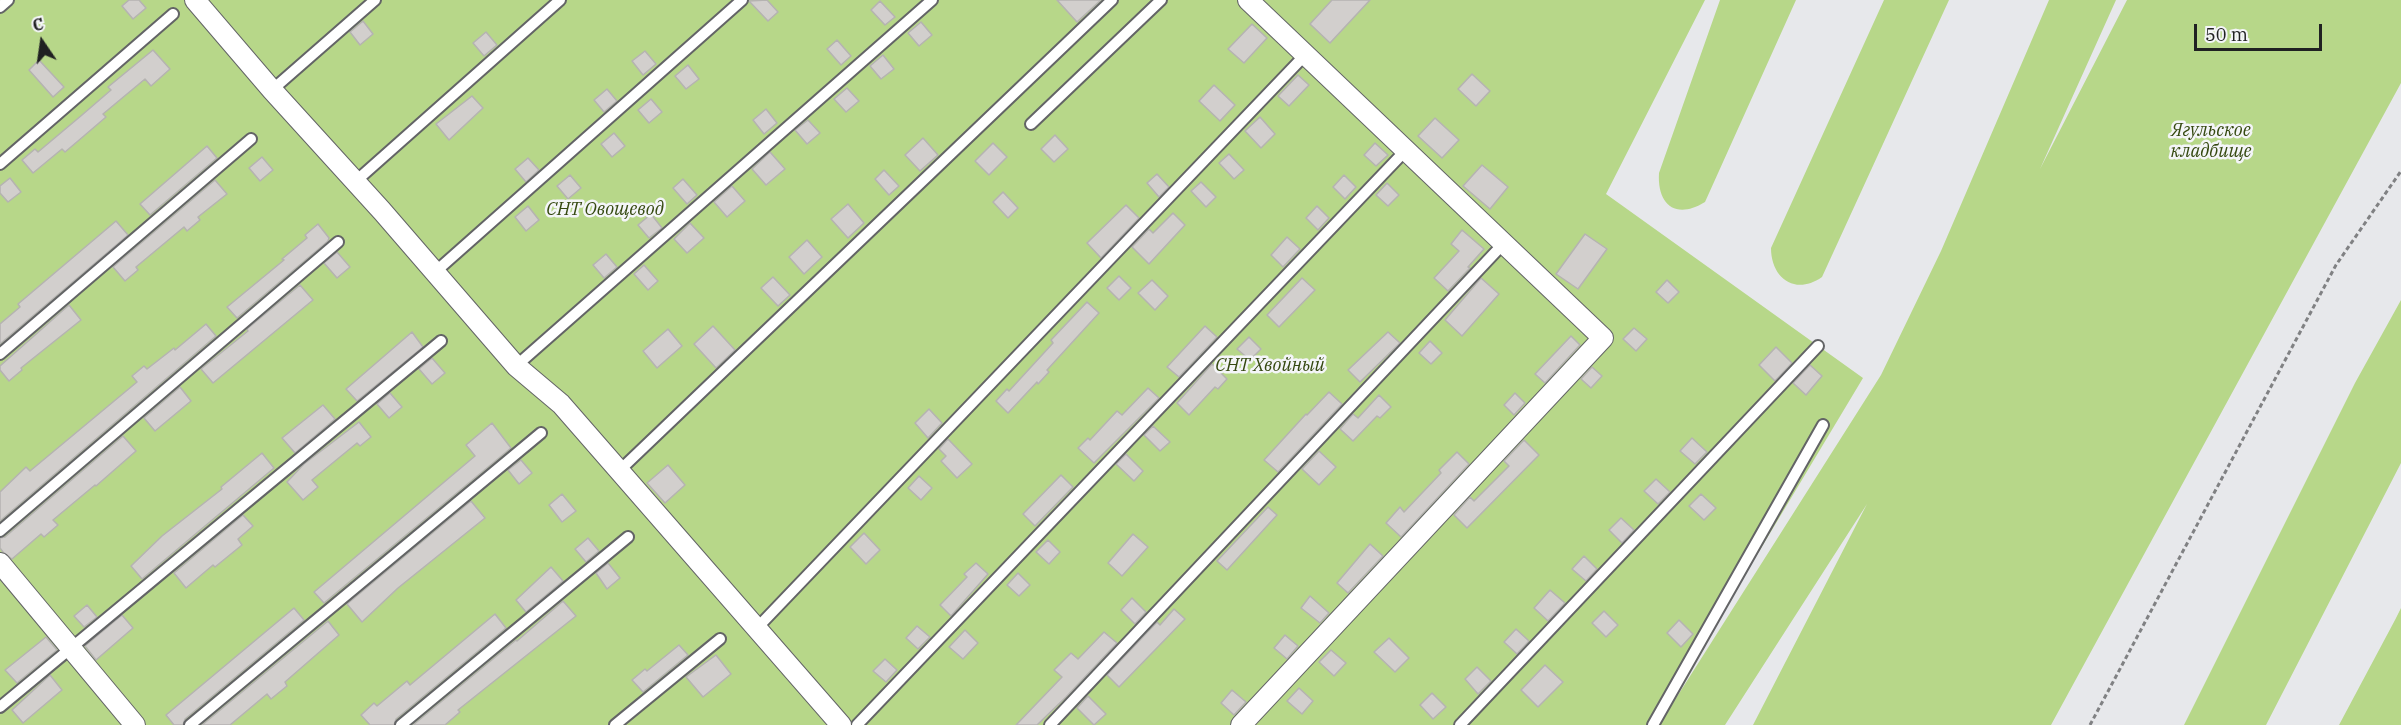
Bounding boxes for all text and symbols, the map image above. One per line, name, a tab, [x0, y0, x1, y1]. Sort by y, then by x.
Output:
north arrow	[12, 12, 72, 72]
scale bar	[2197, 12, 2324, 50]
text: С	[31, 14, 45, 35]
text: 50 m	[2205, 23, 2248, 46]
park label: Ягульское кладбище	[2170, 120, 2252, 162]
park label: СНТ Овощевод	[546, 199, 664, 221]
park label: СНТ Хвойный	[1215, 355, 1325, 377]

